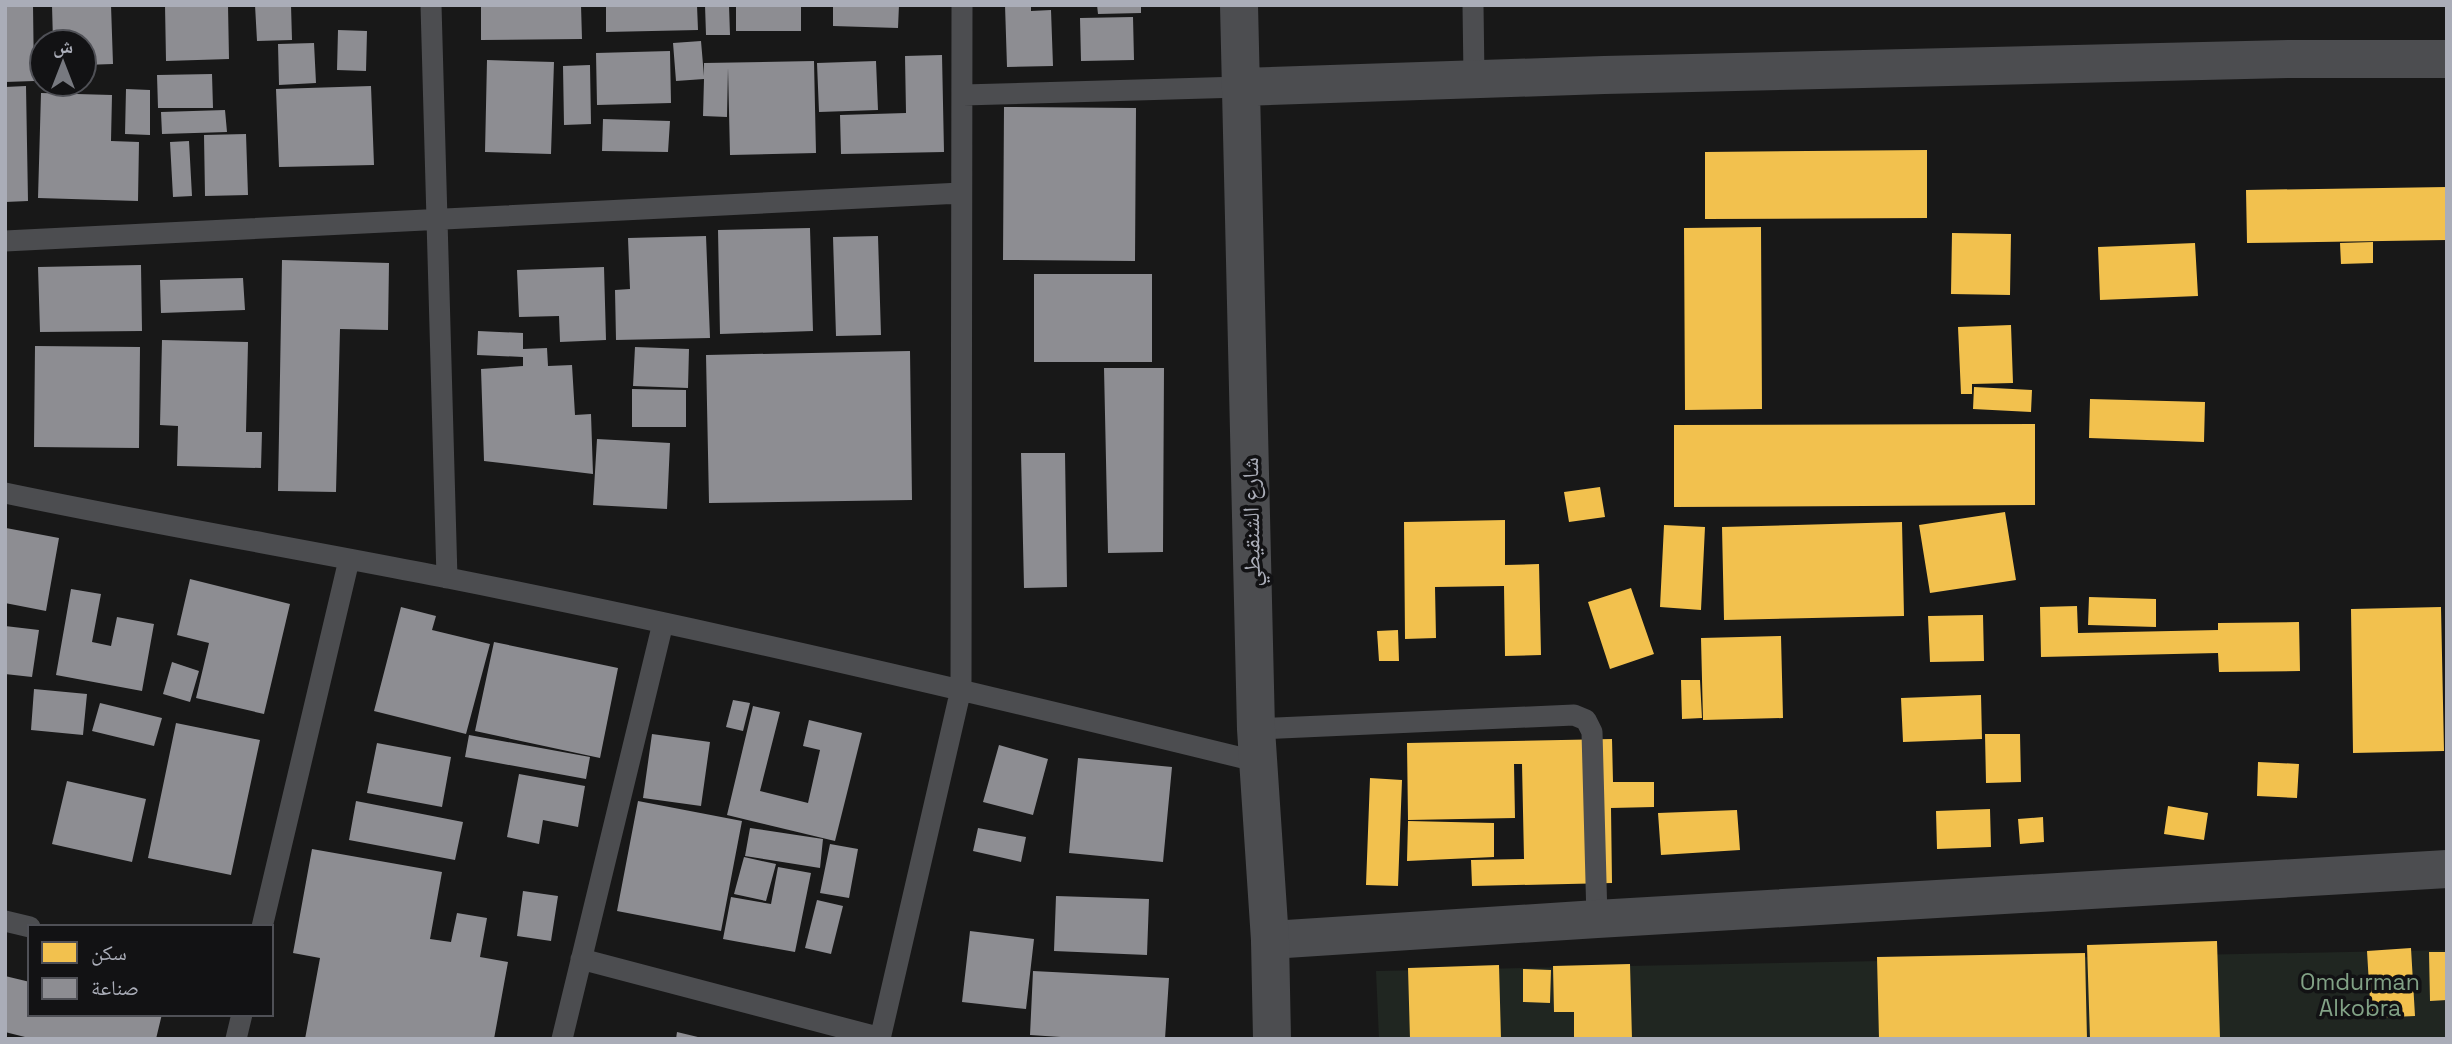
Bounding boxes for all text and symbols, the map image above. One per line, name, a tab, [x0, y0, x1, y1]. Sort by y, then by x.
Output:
north arrow	[28, 28, 98, 98]
text: ش	[53, 34, 73, 59]
street label: شارع الشنقيطي	[1235, 457, 1271, 587]
legend	[28, 925, 273, 1016]
text: سكن	[91, 939, 127, 966]
park label: Omdurman Alkobra	[2300, 967, 2420, 1023]
text: صناعة	[91, 974, 139, 1001]

